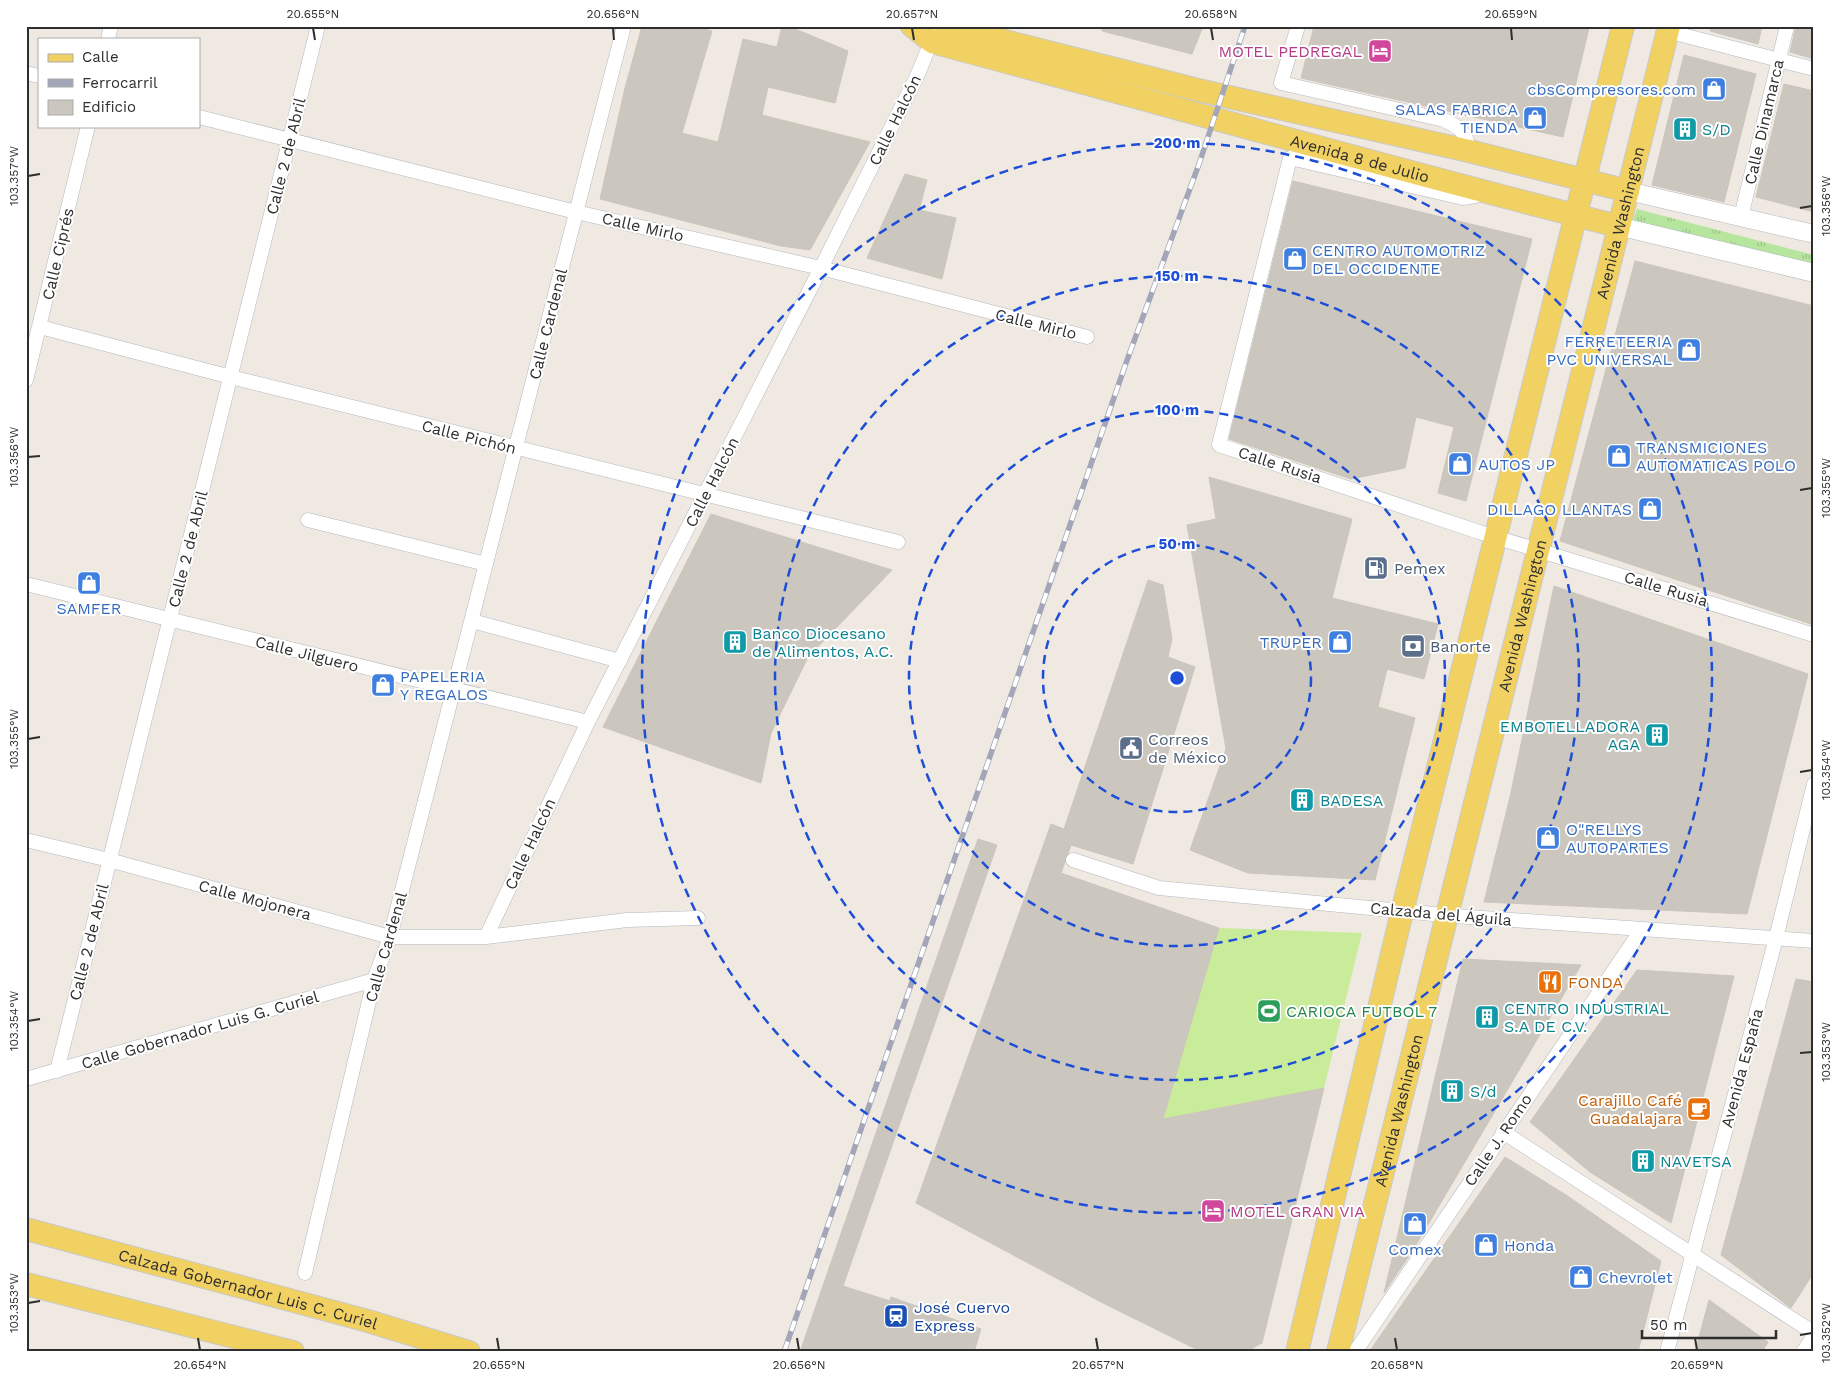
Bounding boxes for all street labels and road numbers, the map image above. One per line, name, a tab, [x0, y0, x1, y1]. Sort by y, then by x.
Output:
street label: Calle Dinamarca	[1740, 58, 1788, 186]
street label: Calle Halcón	[865, 72, 925, 168]
street label: Calle 2 de Abril	[262, 96, 310, 216]
street label: Avenida 8 de Julio	[1288, 130, 1431, 186]
street label: Avenida Washington	[1592, 144, 1648, 301]
street label: Calle Ciprés	[38, 206, 78, 302]
street label: Calle Mirlo	[600, 208, 686, 246]
street label: Calle Cardenal	[525, 266, 571, 382]
street label: Calle Mirlo	[993, 305, 1079, 343]
street label: Calle Pichón	[420, 416, 518, 458]
street label: Calle Halcón	[681, 434, 743, 530]
street label: Calle Rusia	[1236, 443, 1324, 487]
street label: Calle 2 de Abril	[164, 489, 212, 609]
street label: Avenida Washington	[1494, 537, 1550, 694]
street label: Calle Rusia	[1622, 567, 1710, 611]
street label: Calle Jilguero	[253, 632, 361, 676]
street label: Calle Halcón	[501, 795, 559, 893]
street label: Calle Mojonera	[197, 876, 313, 924]
street label: Calle 2 de Abril	[65, 882, 113, 1002]
street label: Calle Cardenal	[361, 890, 411, 1004]
street label: Calzada del Águila	[1369, 898, 1513, 930]
street label: Calle Gobernador Luis G. Curiel	[79, 987, 321, 1073]
street label: Avenida España	[1717, 1006, 1767, 1130]
street label: Avenida Washington	[1370, 1032, 1426, 1189]
street label: Calle J. Romo	[1460, 1090, 1536, 1190]
street label: Calzada Gobernador Luis C. Curiel	[116, 1245, 380, 1333]

